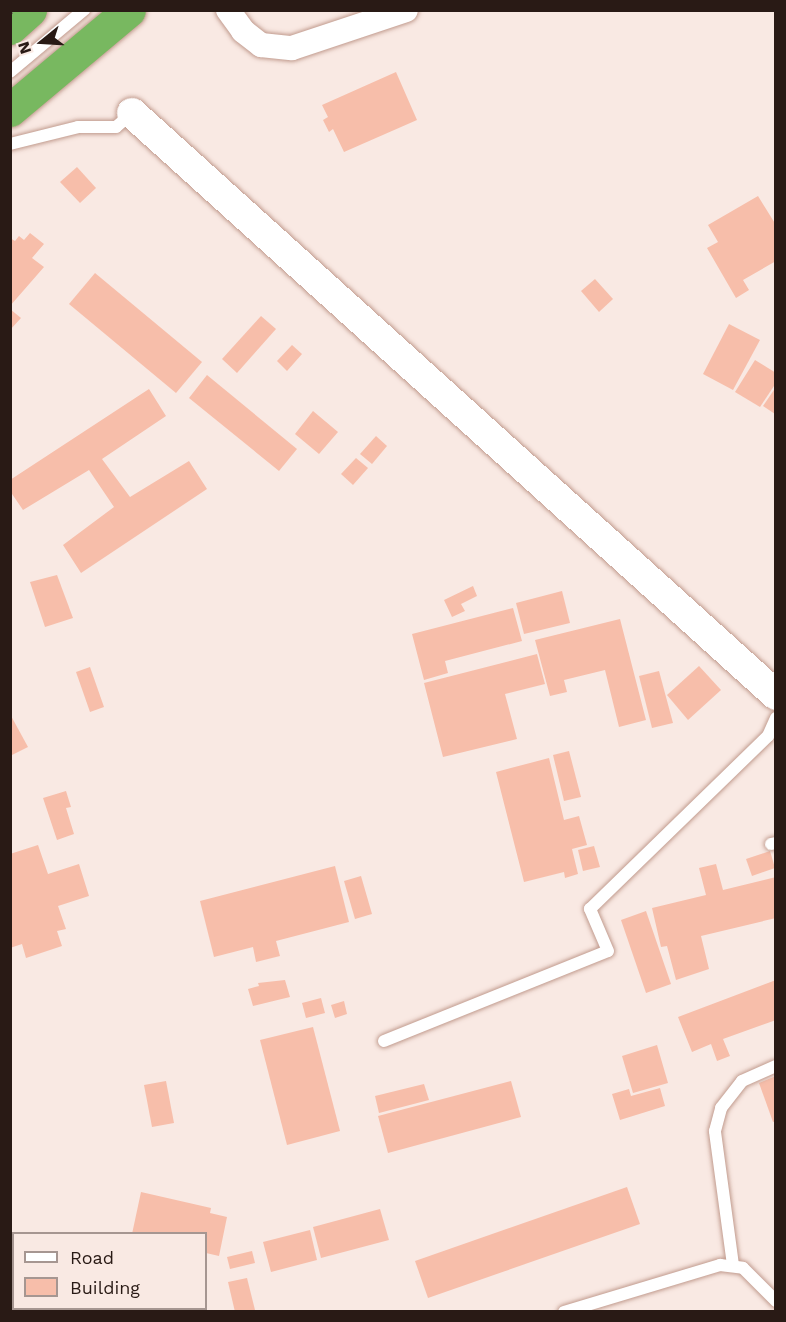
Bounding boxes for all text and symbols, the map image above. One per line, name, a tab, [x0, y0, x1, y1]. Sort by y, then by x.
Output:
north arrow	[12, 12, 72, 72]
text: N	[14, 39, 35, 56]
legend	[12, 1232, 207, 1310]
text: Road	[70, 1247, 114, 1268]
text: Building	[70, 1277, 140, 1298]

